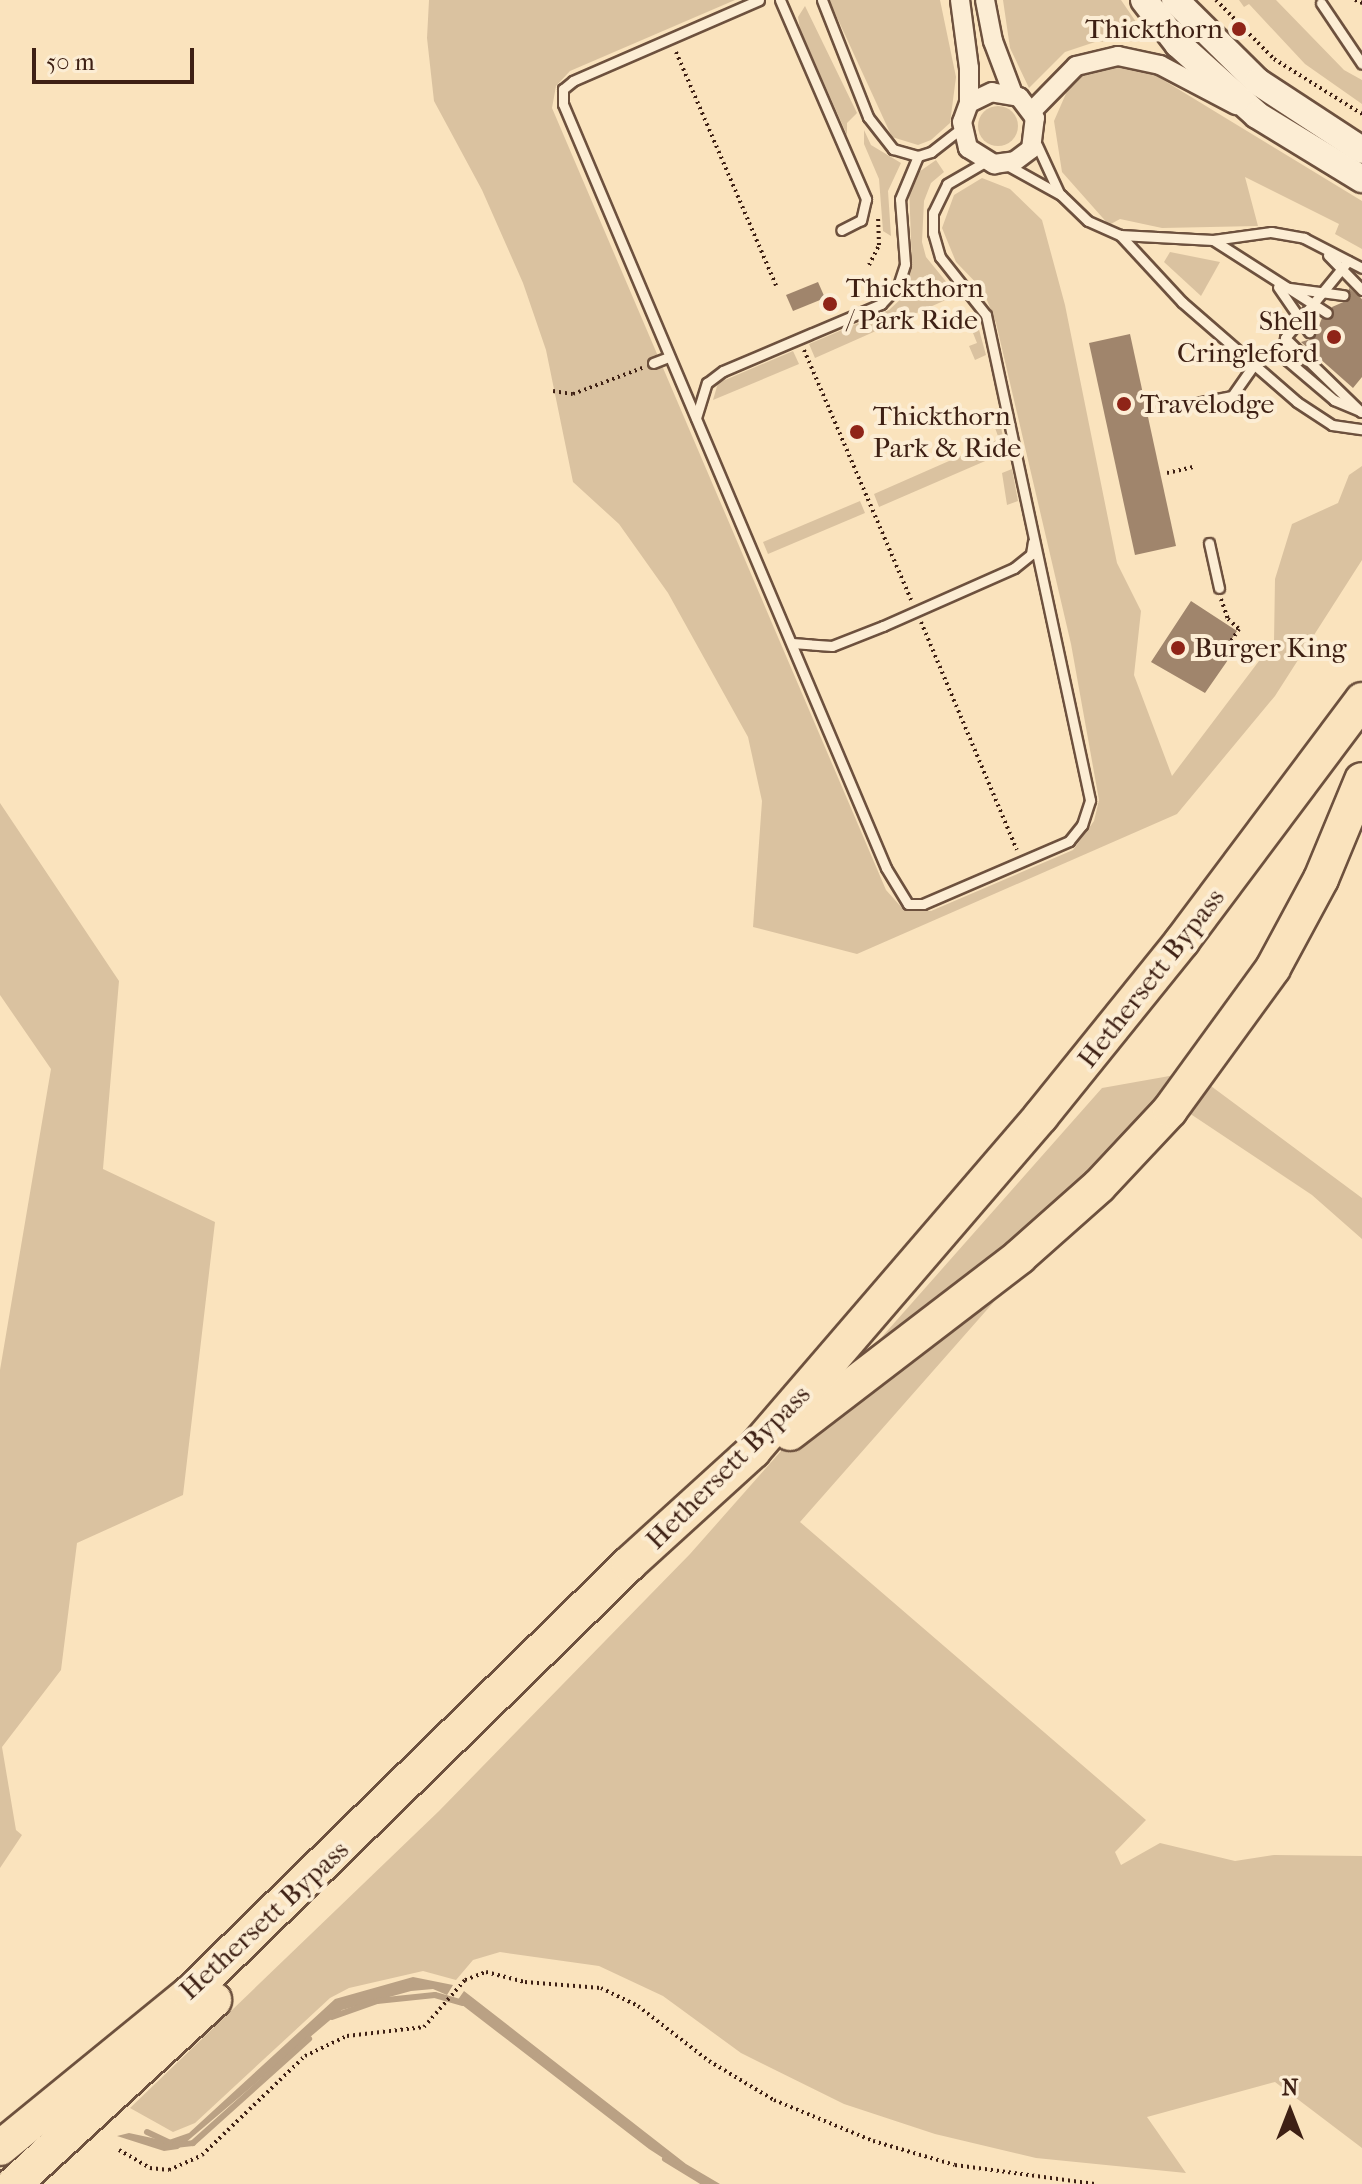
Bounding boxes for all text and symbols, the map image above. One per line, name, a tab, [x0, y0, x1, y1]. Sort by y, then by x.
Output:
place label: Thickthorn	[1085, 12, 1223, 46]
marker: Thickthorn	[1230, 20, 1248, 38]
scale bar	[36, 32, 198, 82]
text: 50 m	[46, 48, 95, 76]
place label: Thickthorn / Park Ride	[846, 271, 984, 337]
marker: Thickthorn / Park Ride	[821, 295, 839, 313]
place label: Shell Cringleford	[1177, 304, 1318, 370]
marker: Shell Cringleford	[1325, 328, 1343, 346]
place label: Travelodge	[1140, 387, 1274, 421]
marker: Travelodge	[1115, 395, 1133, 413]
place label: Thickthorn Park & Ride	[873, 399, 1021, 465]
marker: Thickthorn Park & Ride	[848, 423, 866, 441]
place label: Burger King	[1194, 631, 1346, 665]
marker: Burger King	[1169, 639, 1187, 657]
street label: Hethersett Bypass	[1070, 881, 1232, 1075]
street label: Hethersett Bypass	[639, 1378, 817, 1556]
street label: Hethersett Bypass	[172, 1833, 356, 2007]
north arrow	[1250, 2072, 1330, 2152]
text: N	[1282, 2075, 1298, 2101]

